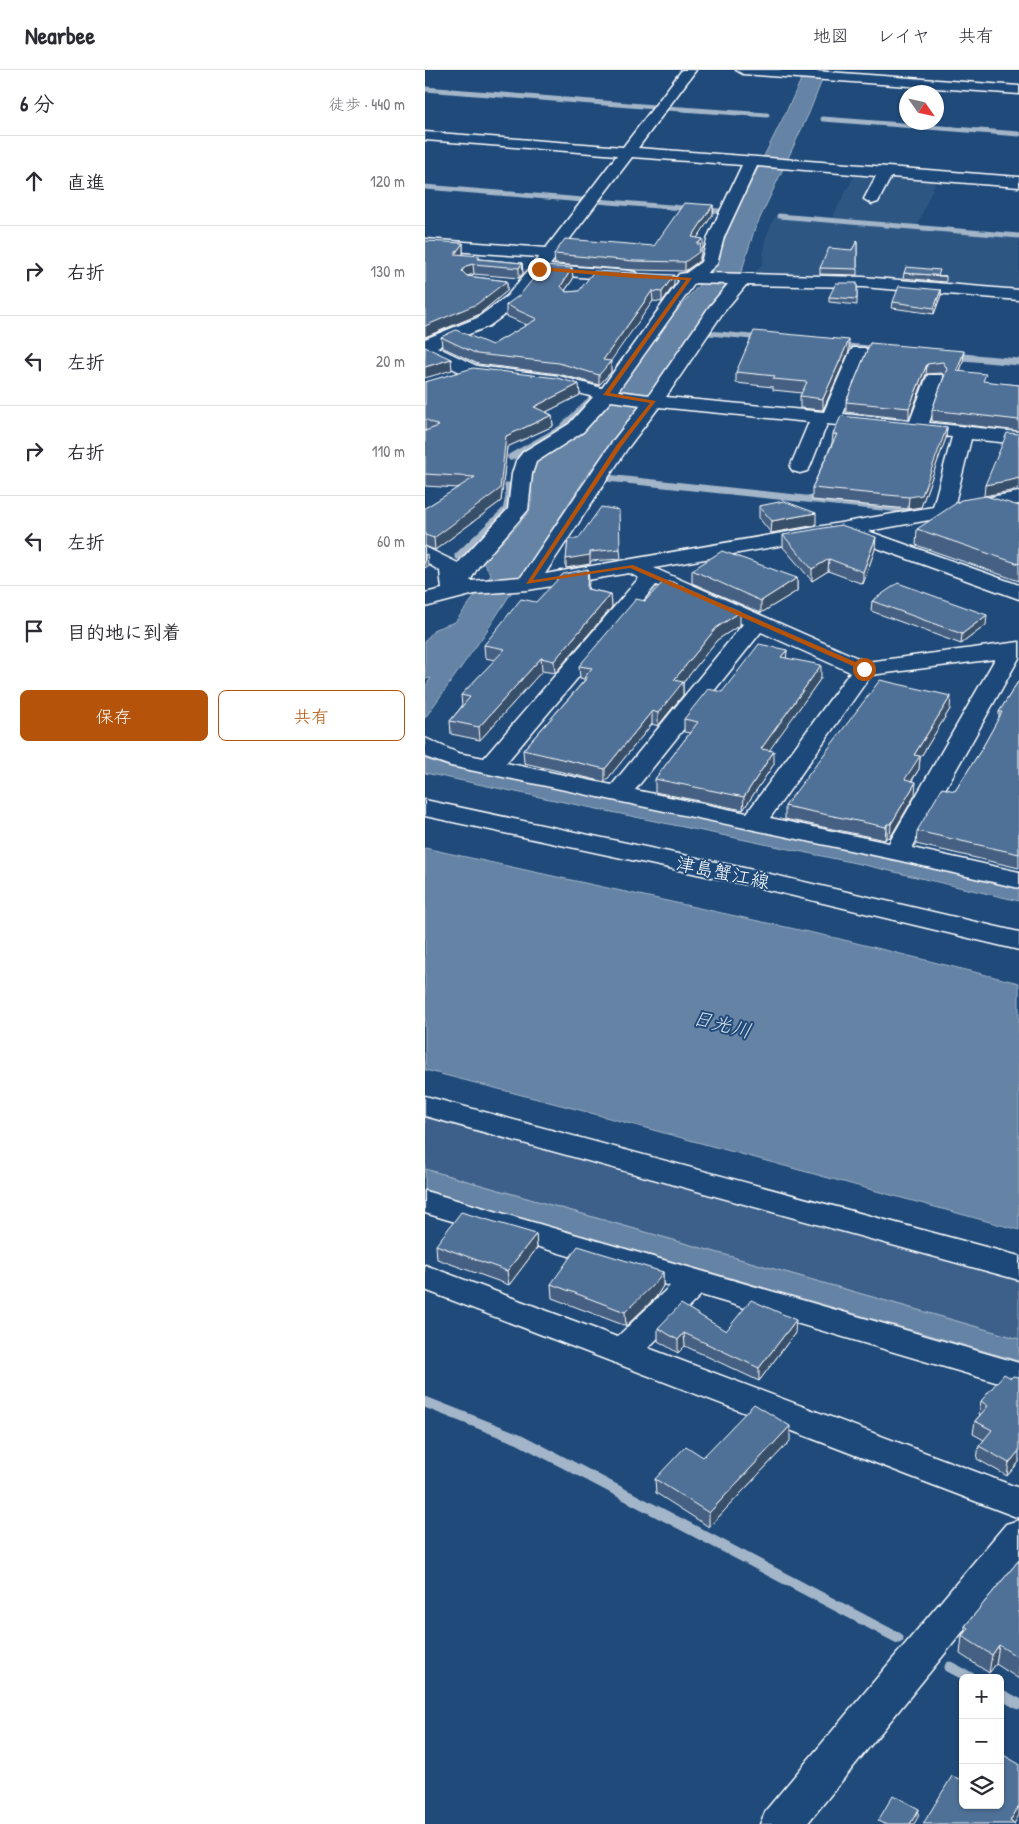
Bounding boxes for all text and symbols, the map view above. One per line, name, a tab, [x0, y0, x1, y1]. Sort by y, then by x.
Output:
text: Nearbee	[25, 19, 95, 51]
text: 地図	[813, 23, 849, 48]
text: レイヤ	[877, 23, 930, 48]
text: 共有	[958, 23, 994, 48]
north arrow	[899, 85, 944, 130]
text: 6 分	[20, 89, 54, 118]
text: 徒歩 · 440 m	[329, 93, 405, 115]
icon: ahead	[20, 167, 48, 195]
text: 直進	[67, 169, 105, 195]
text: 120 m	[370, 170, 405, 192]
icon: right	[20, 257, 48, 285]
route end	[528, 258, 551, 281]
text: 右折	[67, 259, 105, 285]
text: 130 m	[370, 260, 405, 282]
icon: left	[20, 347, 48, 375]
text: 左折	[67, 349, 105, 375]
text: 20 m	[376, 350, 405, 372]
icon: right	[20, 437, 48, 465]
text: 右折	[67, 439, 105, 465]
text: 110 m	[372, 440, 405, 462]
icon: left	[20, 527, 48, 555]
text: 左折	[67, 529, 105, 555]
text: 60 m	[377, 530, 405, 552]
icon: arrive	[20, 617, 48, 645]
text: 目的地に到着	[67, 619, 181, 645]
route start	[853, 658, 876, 681]
button: 保存	[20, 690, 208, 741]
button: 共有	[218, 690, 405, 741]
street label: 津島蟹江線	[674, 849, 772, 895]
water label: 日光川	[690, 1003, 754, 1044]
map controls	[959, 1674, 1004, 1809]
button: +	[959, 1674, 1004, 1719]
button: −	[959, 1719, 1004, 1764]
button: layers	[959, 1764, 1004, 1809]

